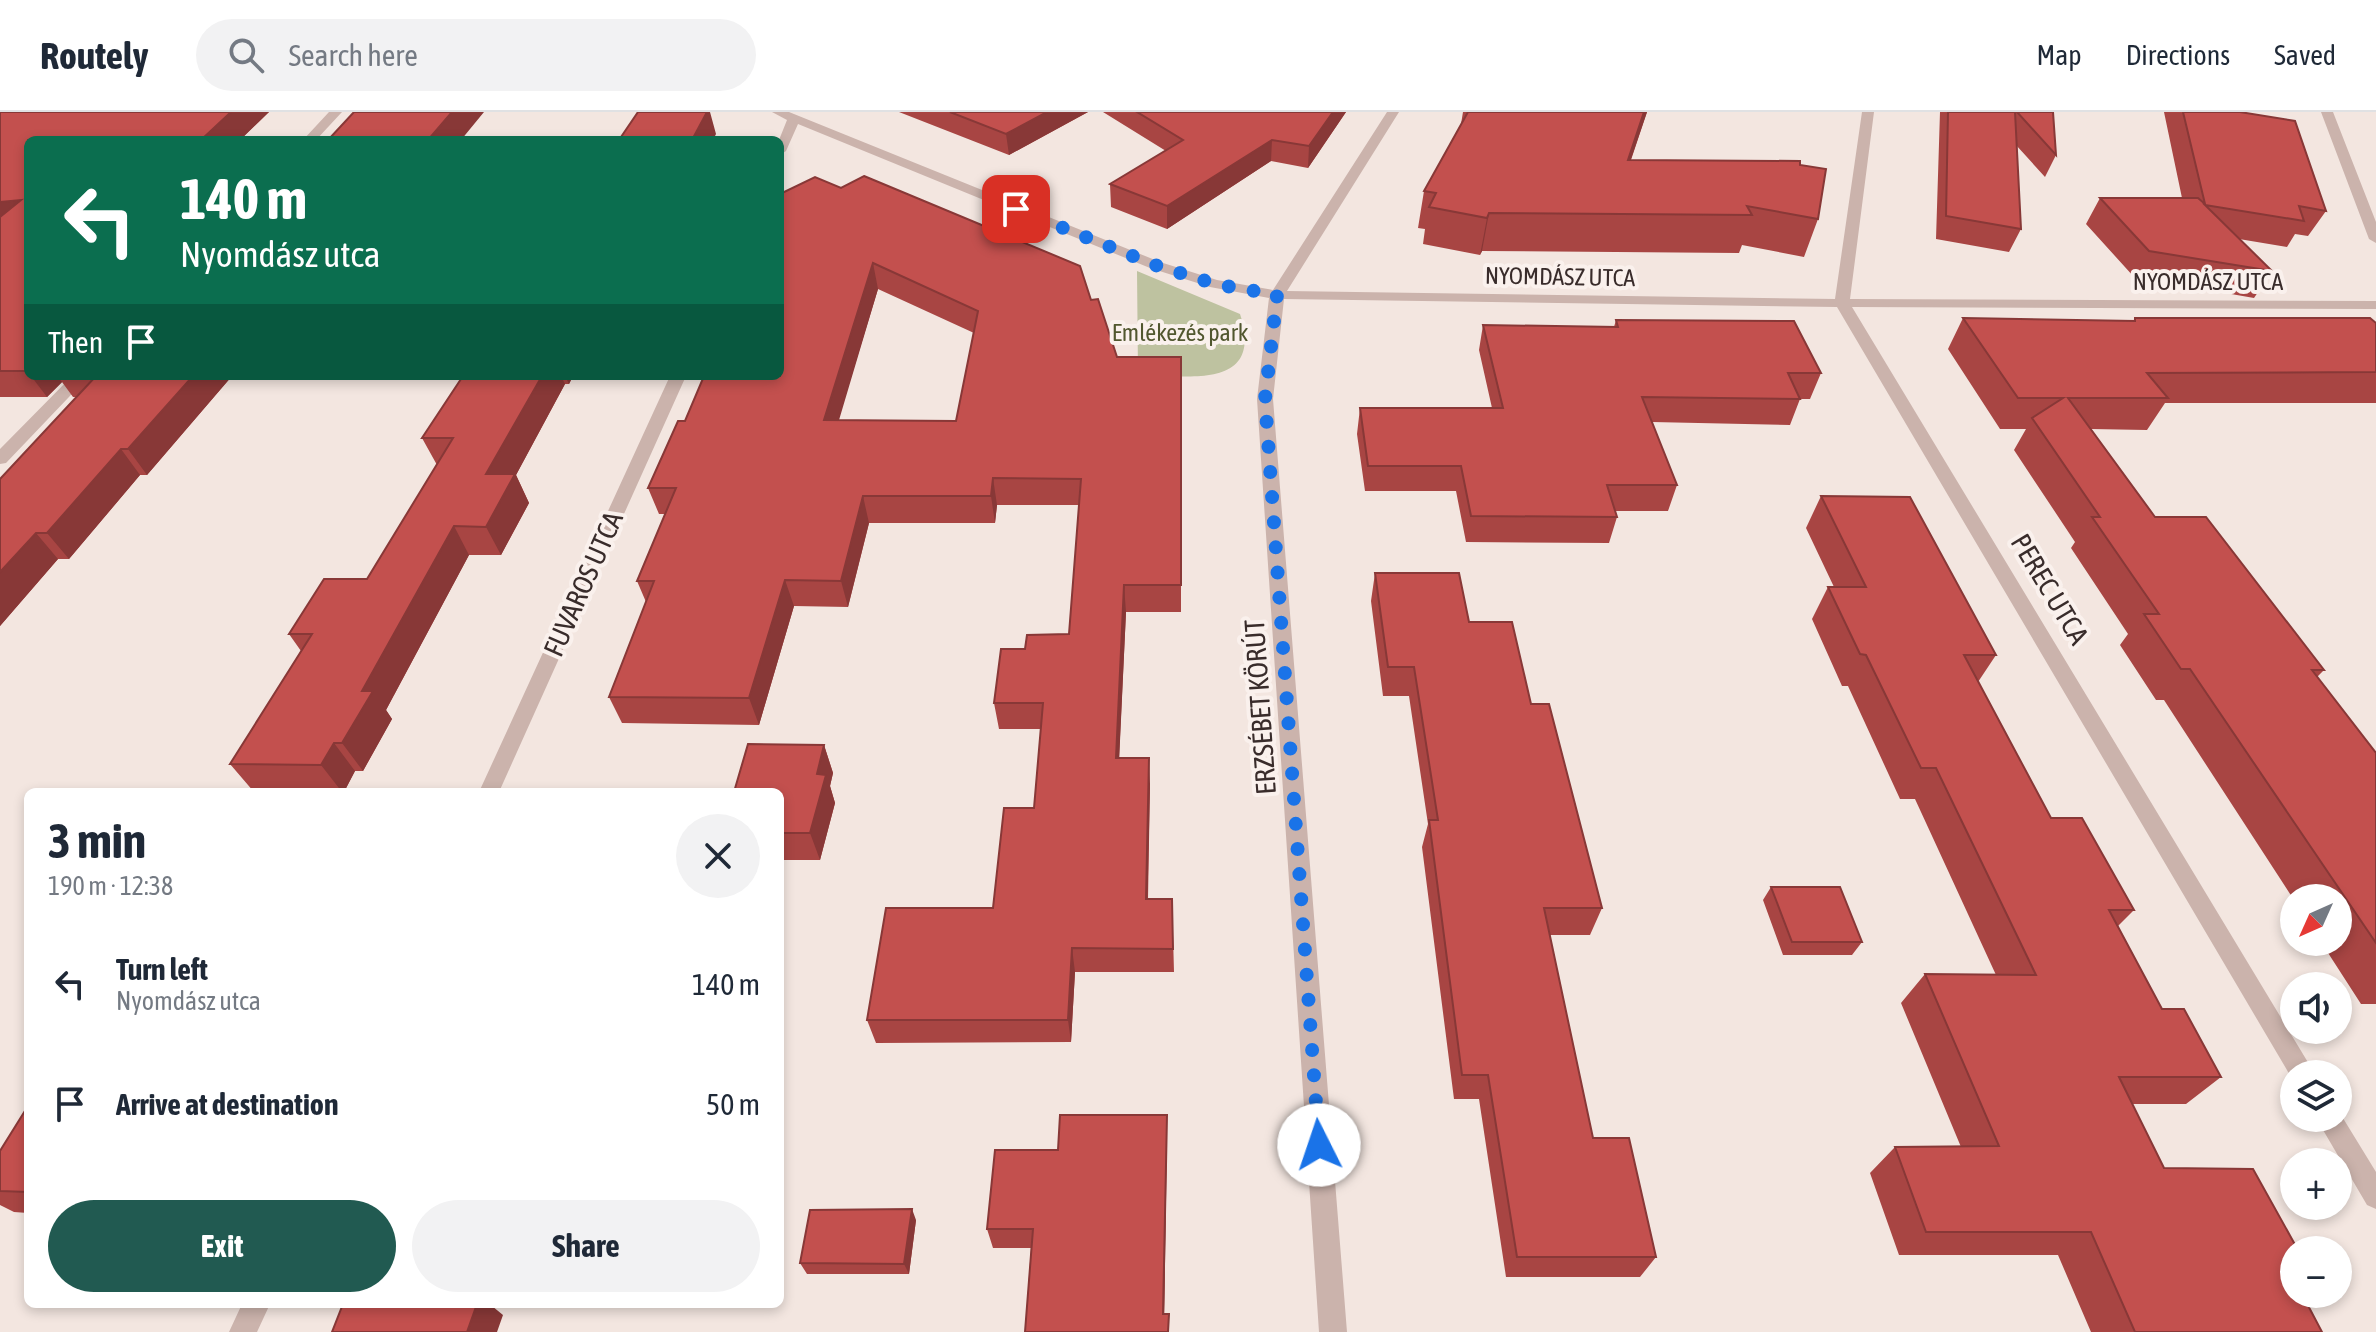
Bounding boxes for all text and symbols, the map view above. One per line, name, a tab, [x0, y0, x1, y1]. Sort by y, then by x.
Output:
search box	[196, 19, 756, 91]
icon: search	[224, 33, 268, 77]
text: Routely	[40, 34, 148, 77]
text: Search here	[288, 38, 418, 72]
text: Map	[2037, 39, 2082, 71]
text: Directions	[2126, 39, 2230, 71]
text: Saved	[2274, 39, 2336, 71]
text: 140 m	[180, 167, 307, 231]
icon: left	[48, 168, 152, 272]
pin	[982, 175, 1050, 243]
icon: arrive	[994, 187, 1038, 231]
text: Nyomdász utca	[180, 233, 380, 275]
street label: NYOMDÁSZ UTCA	[1485, 262, 1636, 291]
street label: NYOMDÁSZ UTCA	[2133, 268, 2283, 295]
park label: Emlékezés park	[1112, 319, 1249, 346]
icon: arrive	[119, 320, 163, 364]
text: Then	[48, 325, 103, 359]
street label: FUVAROS UTCA	[537, 506, 629, 661]
street label: PEREC UTCA	[2005, 528, 2095, 650]
street label: ERZSÉBET KÖRÚT	[1238, 618, 1282, 796]
text: 3 min	[48, 813, 146, 868]
button: close	[676, 814, 760, 898]
text: 190 m · 12:38	[48, 871, 173, 901]
north arrow	[2280, 884, 2352, 956]
map controls	[2280, 884, 2352, 1308]
text: Turn left	[116, 952, 208, 986]
icon: left	[48, 962, 92, 1006]
text: 140 m	[692, 967, 760, 1001]
button: sound	[2280, 972, 2352, 1044]
text: Nyomdász utca	[116, 986, 261, 1016]
button: layers	[2280, 1060, 2352, 1132]
icon: arrive	[48, 1082, 92, 1126]
text: Arrive at destination	[116, 1087, 338, 1121]
text: 50 m	[706, 1087, 760, 1121]
position arrow	[1277, 1103, 1361, 1187]
button: +	[2280, 1148, 2352, 1220]
button: Exit	[48, 1200, 396, 1292]
button: Share	[412, 1200, 760, 1292]
button: −	[2280, 1236, 2352, 1308]

